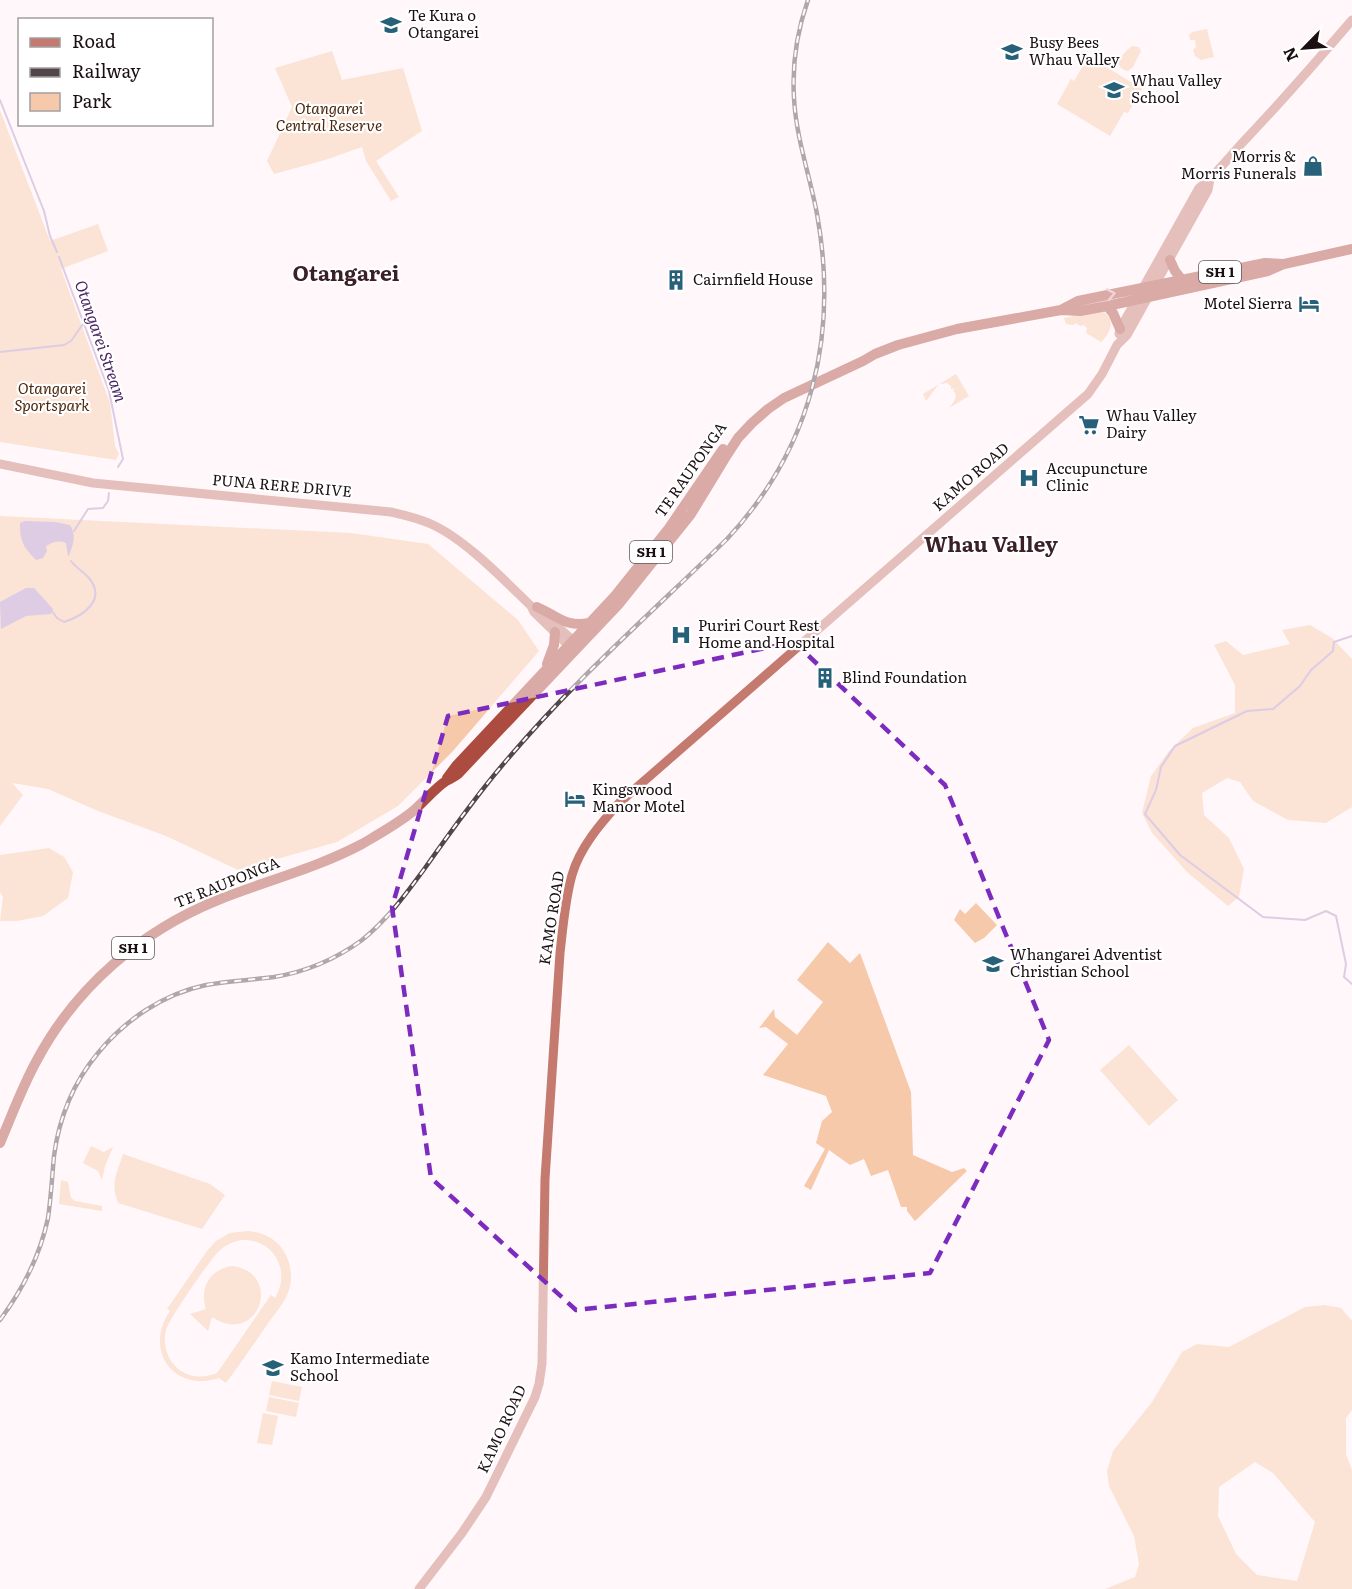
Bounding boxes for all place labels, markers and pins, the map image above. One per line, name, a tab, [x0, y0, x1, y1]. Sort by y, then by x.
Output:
place label: Te Kura o Otangarei	[408, 3, 479, 43]
school or university icon: Te Kura o Otangarei	[379, 13, 403, 37]
place label: Busy Bees Whau Valley	[1029, 30, 1120, 70]
school or university icon: Busy Bees Whau Valley	[1000, 40, 1024, 64]
place label: Whau Valley School	[1131, 68, 1222, 108]
school or university icon: Whau Valley School	[1102, 78, 1126, 102]
place label: Morris & Morris Funerals	[1181, 144, 1296, 184]
shop icon: Morris & Morris Funerals	[1301, 154, 1325, 178]
place label: Cairnfield House	[693, 267, 813, 290]
building icon: Cairnfield House	[664, 268, 688, 292]
place label: Motel Sierra	[1203, 291, 1293, 314]
hotel icon: Motel Sierra	[1297, 292, 1321, 316]
place label: Whau Valley Dairy	[1106, 403, 1197, 443]
supermarket icon: Whau Valley Dairy	[1077, 413, 1101, 437]
place label: Accupuncture Clinic	[1046, 456, 1148, 496]
hospital icon: Accupuncture Clinic	[1017, 466, 1041, 490]
place label: Puriri Court Rest Home and Hospital	[698, 613, 835, 653]
hospital icon: Puriri Court Rest Home and Hospital	[669, 623, 693, 647]
place label: Blind Foundation	[842, 665, 967, 688]
building icon: Blind Foundation	[813, 666, 837, 690]
place label: Kingswood Manor Motel	[592, 777, 685, 817]
hotel icon: Kingswood Manor Motel	[563, 787, 587, 811]
place label: Whangarei Adventist Christian School	[1010, 942, 1162, 982]
school or university icon: Whangarei Adventist Christian School	[981, 952, 1005, 976]
place label: Kamo Intermediate School	[290, 1346, 430, 1386]
school or university icon: Kamo Intermediate School	[261, 1356, 285, 1380]

